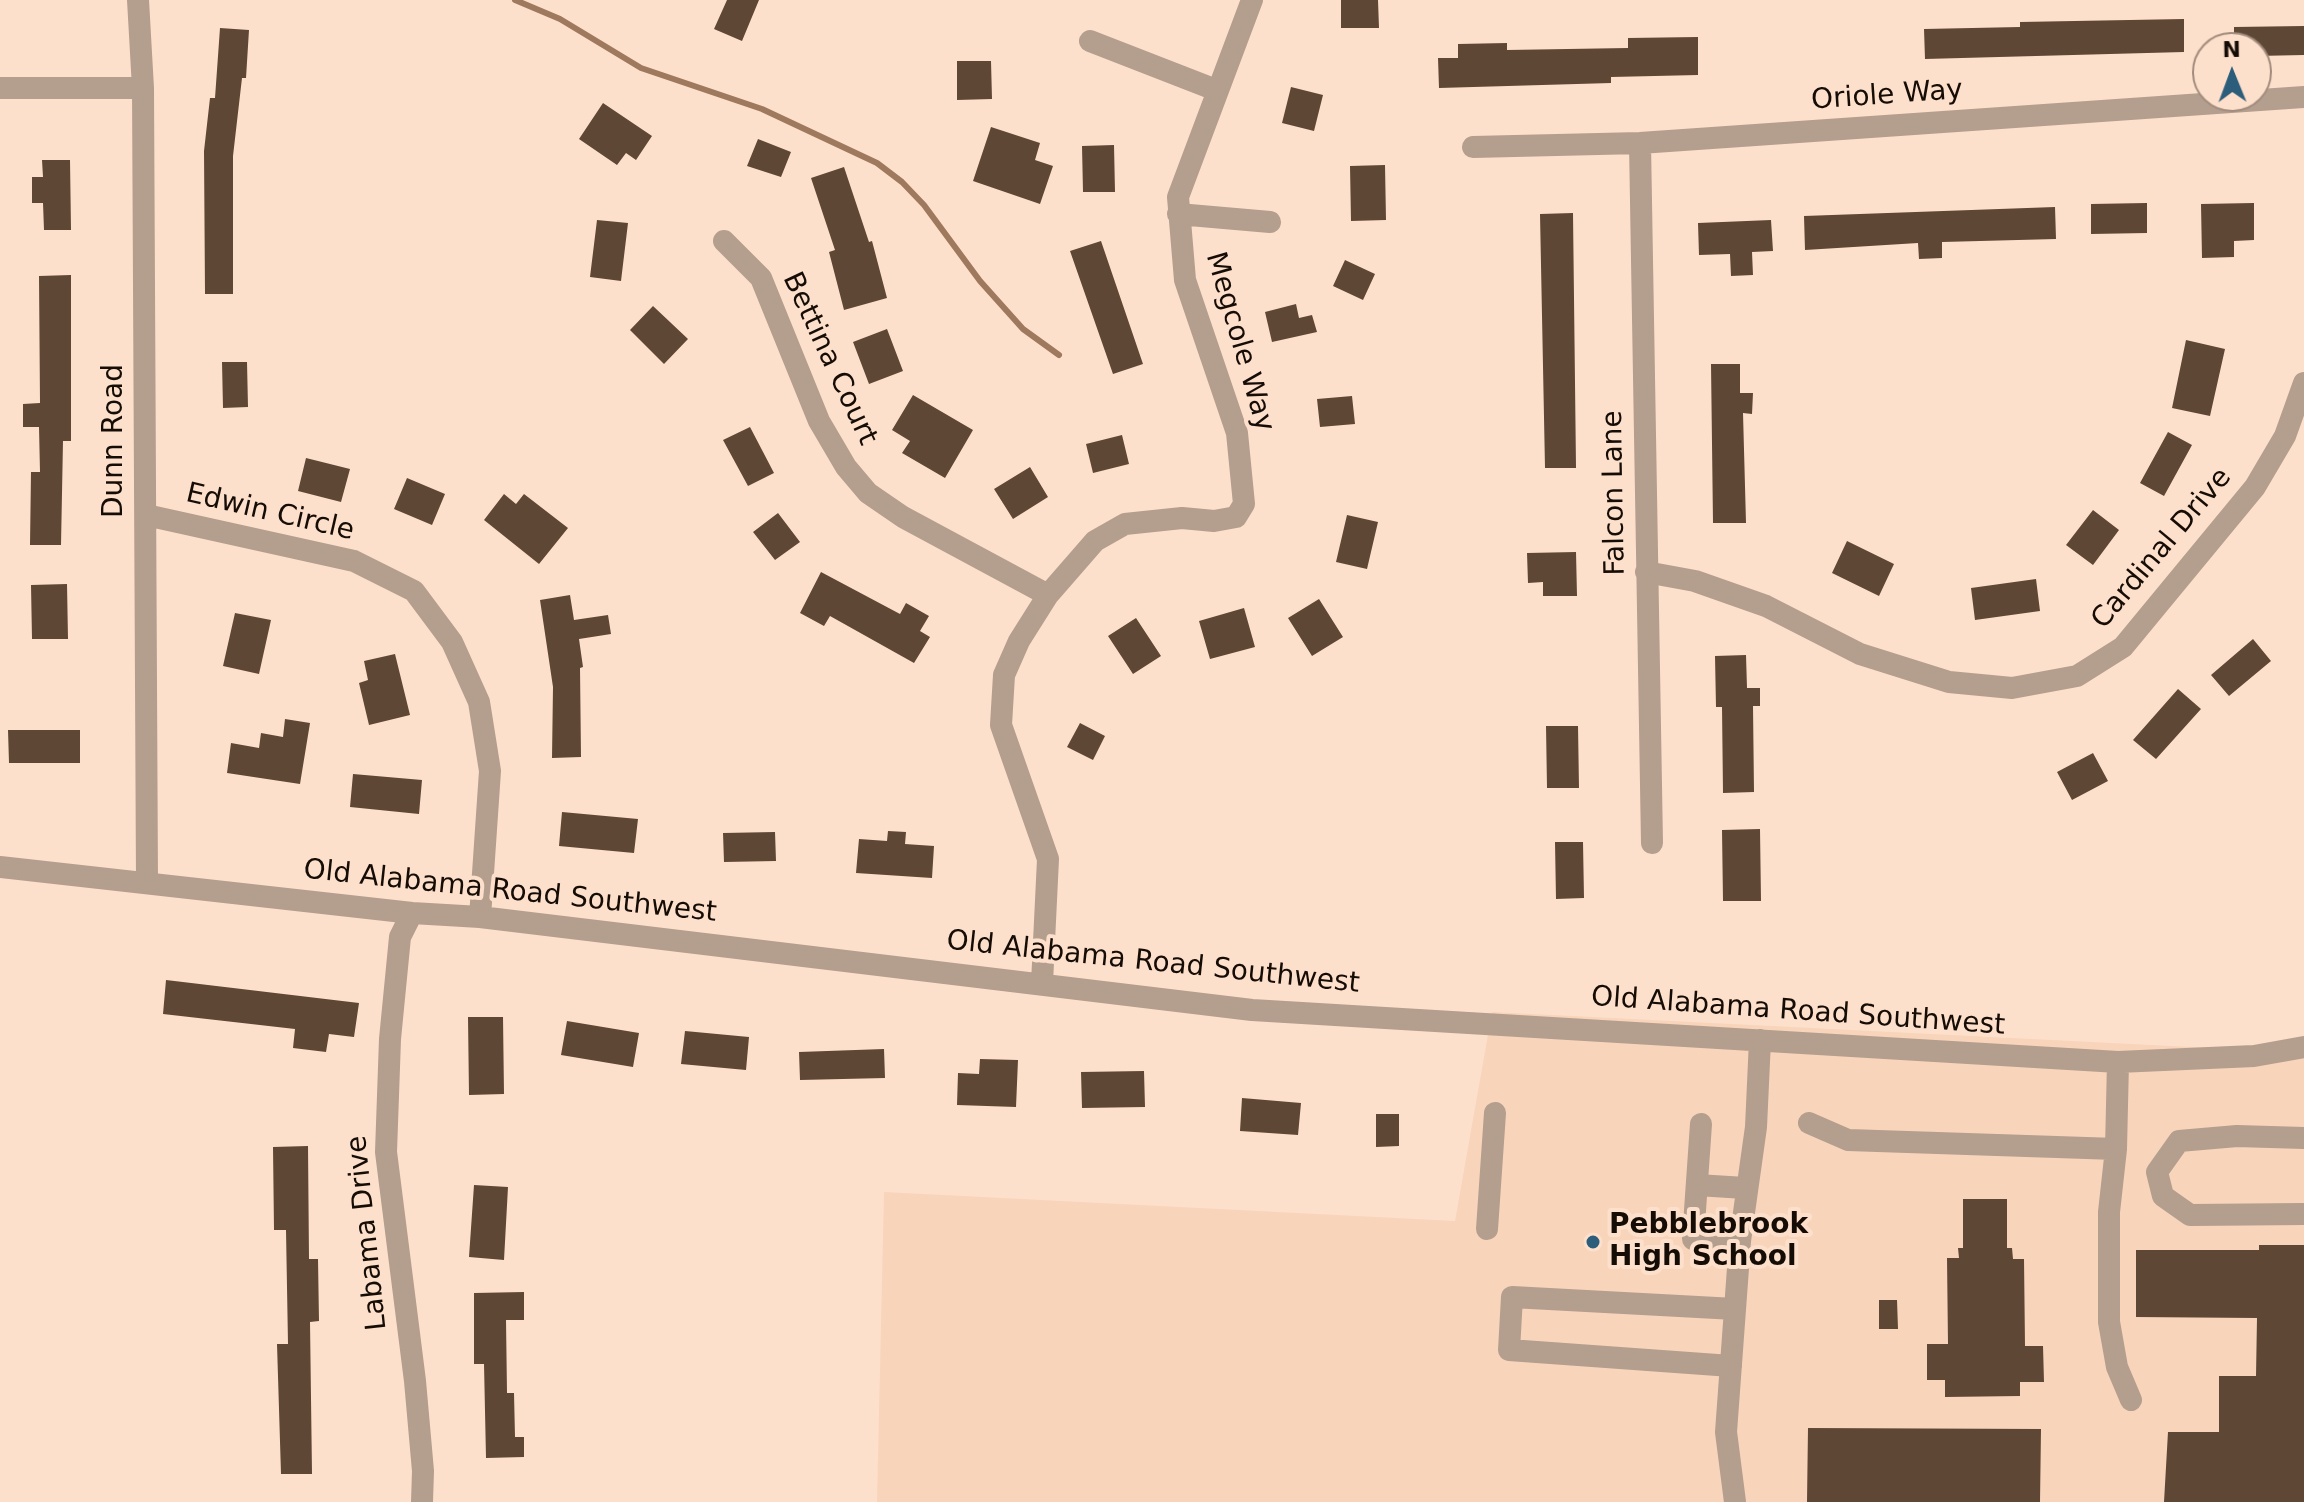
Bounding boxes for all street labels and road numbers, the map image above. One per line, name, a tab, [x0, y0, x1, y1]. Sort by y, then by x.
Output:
street label: Oriole Way	[1810, 74, 1964, 118]
street label: Megcole Way	[1197, 248, 1281, 436]
street label: Bettina Court	[774, 267, 884, 451]
street label: Dunn Road	[98, 364, 132, 518]
street label: Falcon Lane	[1597, 410, 1633, 576]
street label: Cardinal Drive	[2085, 462, 2239, 636]
street label: Edwin Circle	[183, 477, 357, 549]
street label: Old Alabama Road Southwest	[302, 854, 718, 930]
street label: Old Alabama Road Southwest	[945, 925, 1361, 1001]
street label: Old Alabama Road Southwest	[1590, 981, 2006, 1043]
street label: Labama Drive	[341, 1134, 395, 1332]

